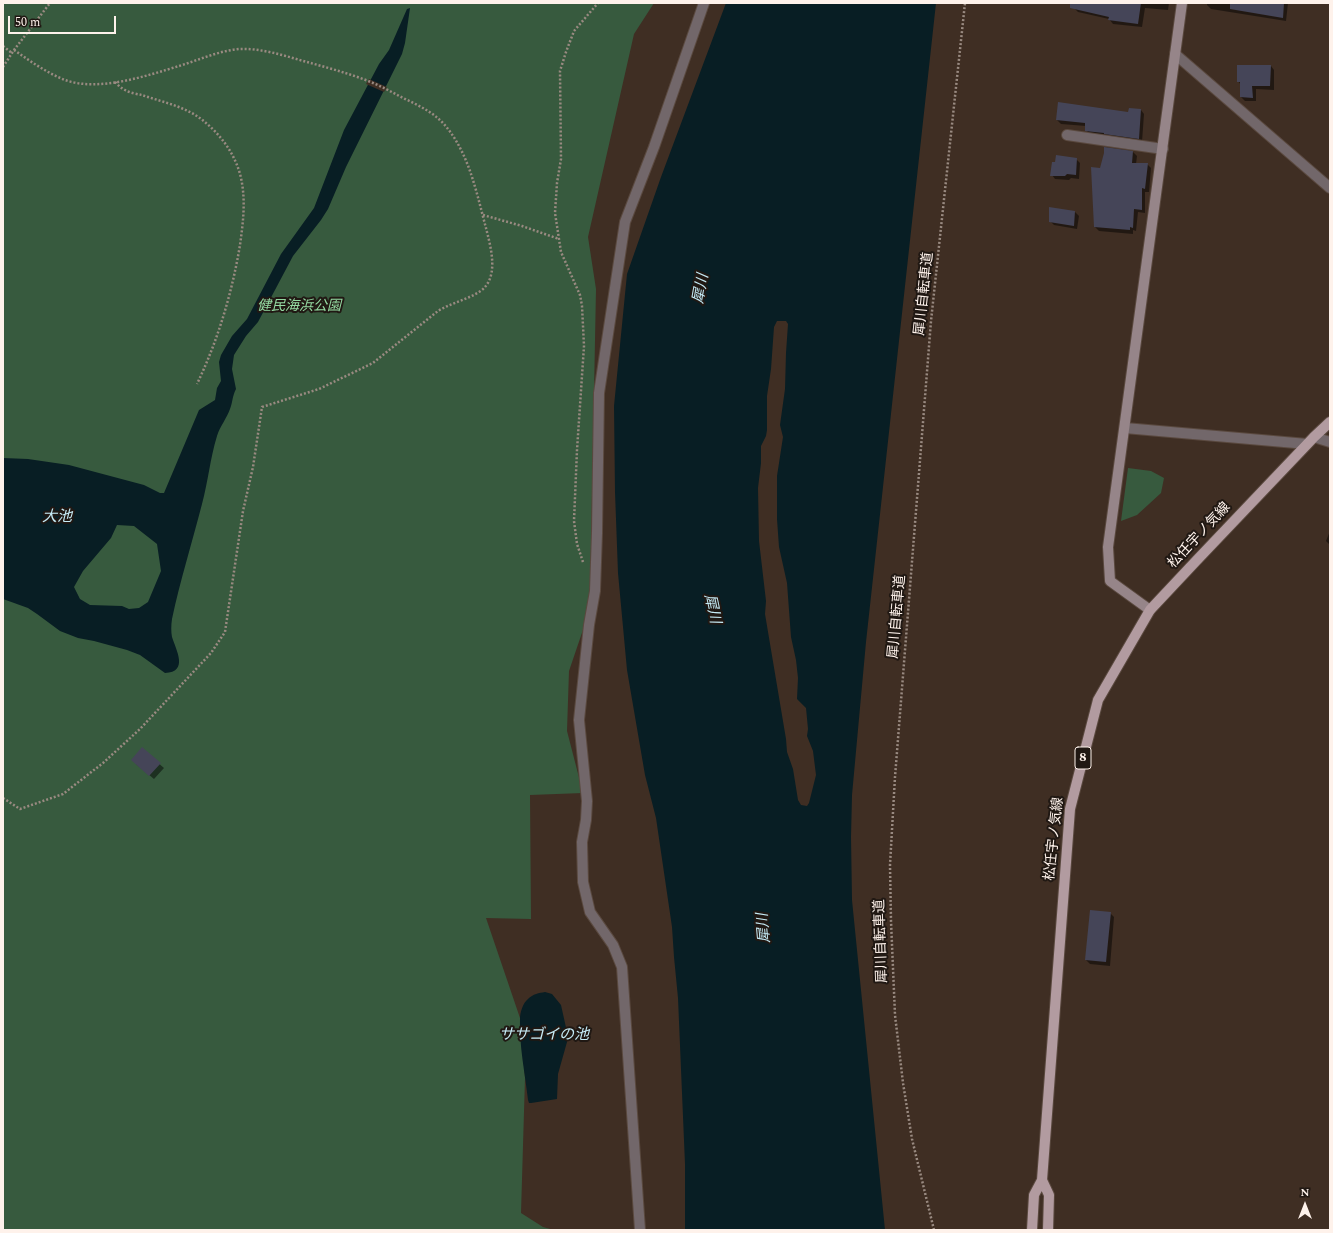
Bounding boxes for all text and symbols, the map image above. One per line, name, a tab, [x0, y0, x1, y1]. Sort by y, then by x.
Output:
scale bar	[10, 8, 118, 34]
text: 50 m	[15, 13, 40, 32]
street label: 犀川自転車道	[912, 251, 938, 337]
water label: 犀川	[691, 273, 713, 305]
park label: 健民海浜公園	[257, 299, 341, 315]
street label: 松任宇ノ気線	[1165, 500, 1235, 572]
water label: 大池	[42, 509, 72, 527]
street label: 犀川自転車道	[886, 574, 910, 660]
water label: 犀川	[699, 592, 723, 626]
road number: 8	[1075, 747, 1091, 769]
street label: 松任宇ノ気線	[1042, 796, 1068, 882]
street label: 犀川自転車道	[872, 899, 892, 983]
water label: 犀川	[755, 912, 775, 944]
water label: ササゴイの池	[499, 1027, 589, 1045]
text: N	[1301, 1184, 1309, 1201]
north arrow	[1285, 1185, 1325, 1225]

